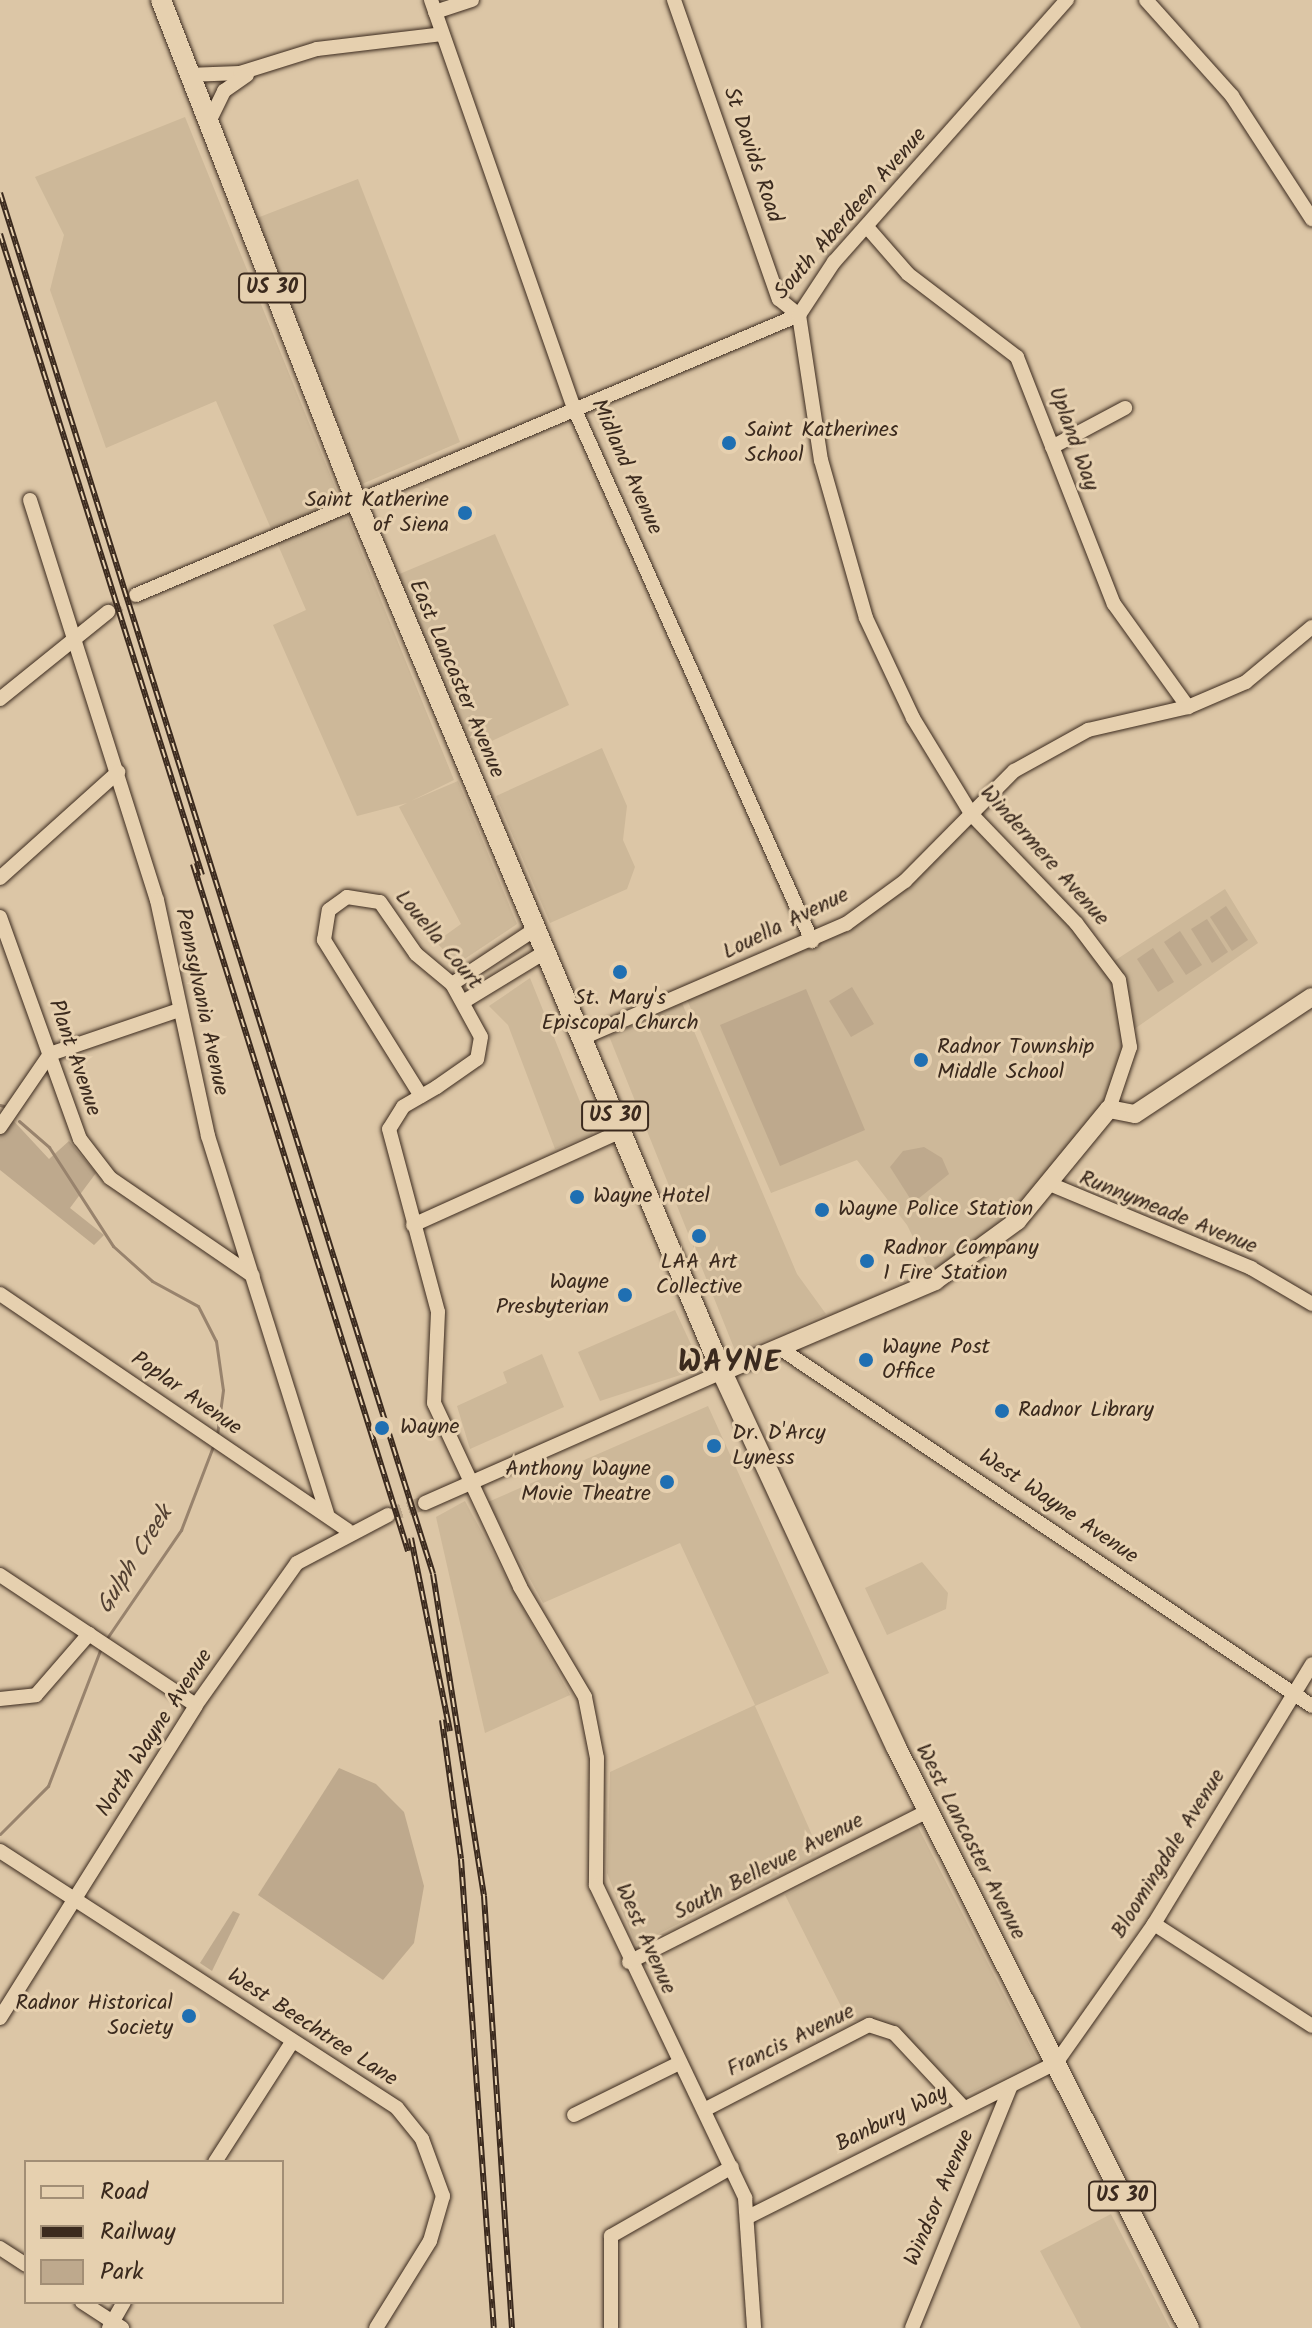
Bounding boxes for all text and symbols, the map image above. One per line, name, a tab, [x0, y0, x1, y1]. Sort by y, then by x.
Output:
street label: St Davids Road	[717, 84, 787, 226]
street label: South Aberdeen Avenue	[769, 122, 933, 306]
road number: US 30	[238, 272, 306, 304]
street label: Upland Way	[1042, 383, 1104, 495]
street label: Midland Avenue	[584, 395, 668, 539]
place label: Saint Katherines School	[745, 417, 898, 468]
marker: Saint Katherines School	[720, 434, 738, 452]
place label: Saint Katherine of Siena	[305, 487, 449, 538]
marker: Saint Katherine of Siena	[456, 504, 474, 522]
street label: East Lancaster Avenue	[402, 576, 510, 782]
street label: Windermere Avenue	[974, 780, 1114, 932]
street label: Louella Avenue	[719, 882, 853, 966]
street label: Louella Court	[389, 885, 487, 995]
street label: Pennsylvania Avenue	[168, 906, 234, 1098]
marker: St. Mary's Episcopal Church	[611, 963, 629, 981]
place label: St. Mary's Episcopal Church	[541, 985, 699, 1036]
street label: Plant Avenue	[42, 996, 106, 1120]
place label: Radnor Township Middle School	[937, 1034, 1094, 1086]
marker: Radnor Township Middle School	[912, 1051, 930, 1069]
road number: US 30	[581, 1100, 649, 1132]
street label: Runnymeade Avenue	[1075, 1165, 1261, 1261]
place label: Wayne Hotel	[593, 1184, 710, 1210]
marker: Wayne Hotel	[568, 1188, 586, 1206]
place label: Wayne Police Station	[838, 1197, 1033, 1223]
marker: Wayne Police Station	[813, 1201, 831, 1219]
marker: LAA Art Collective	[690, 1227, 708, 1245]
place label: Radnor Company 1 Fire Station	[883, 1235, 1038, 1286]
place label: LAA Art Collective	[656, 1249, 742, 1300]
marker: Radnor Company 1 Fire Station	[858, 1252, 876, 1270]
place label: Wayne Presbyterian	[496, 1269, 609, 1320]
marker: Wayne Presbyterian	[616, 1286, 634, 1304]
place label: Wayne Post Office	[882, 1334, 990, 1386]
district label: WAYNE	[678, 1345, 782, 1381]
street label: Poplar Avenue	[126, 1346, 246, 1442]
marker: Wayne Post Office	[857, 1351, 875, 1369]
place label: Radnor Library	[1018, 1398, 1154, 1424]
marker: Radnor Library	[993, 1402, 1011, 1420]
place label: Wayne	[400, 1415, 459, 1441]
marker: Wayne	[371, 1417, 393, 1439]
place label: Dr. D'Arcy Lyness	[732, 1420, 826, 1472]
marker: Dr. D'Arcy Lyness	[703, 1435, 725, 1457]
street label: West Wayne Avenue	[973, 1444, 1143, 1570]
place label: Anthony Wayne Movie Theatre	[505, 1456, 651, 1508]
marker: Anthony Wayne Movie Theatre	[658, 1473, 676, 1491]
water label: Gulph Creek	[91, 1501, 179, 1619]
street label: North Wayne Avenue	[91, 1644, 219, 1822]
street label: West Lancaster Avenue	[909, 1739, 1031, 1945]
street label: Bloomingdale Avenue	[1106, 1765, 1232, 1943]
street label: South Bellevue Avenue	[670, 1808, 868, 1926]
street label: West Avenue	[609, 1879, 681, 1999]
street label: West Beechtree Lane	[222, 1963, 402, 2093]
place label: Radnor Historical Society	[15, 1990, 173, 2042]
street label: Francis Avenue	[723, 1999, 859, 2083]
marker: Radnor Historical Society	[180, 2007, 198, 2025]
street label: Banbury Way	[831, 2079, 953, 2159]
street label: Windsor Avenue	[899, 2126, 981, 2270]
legend	[24, 2160, 284, 2304]
text: Road	[100, 2173, 148, 2212]
road number: US 30	[1088, 2180, 1156, 2212]
text: Railway	[100, 2213, 176, 2252]
text: Park	[100, 2253, 144, 2292]

